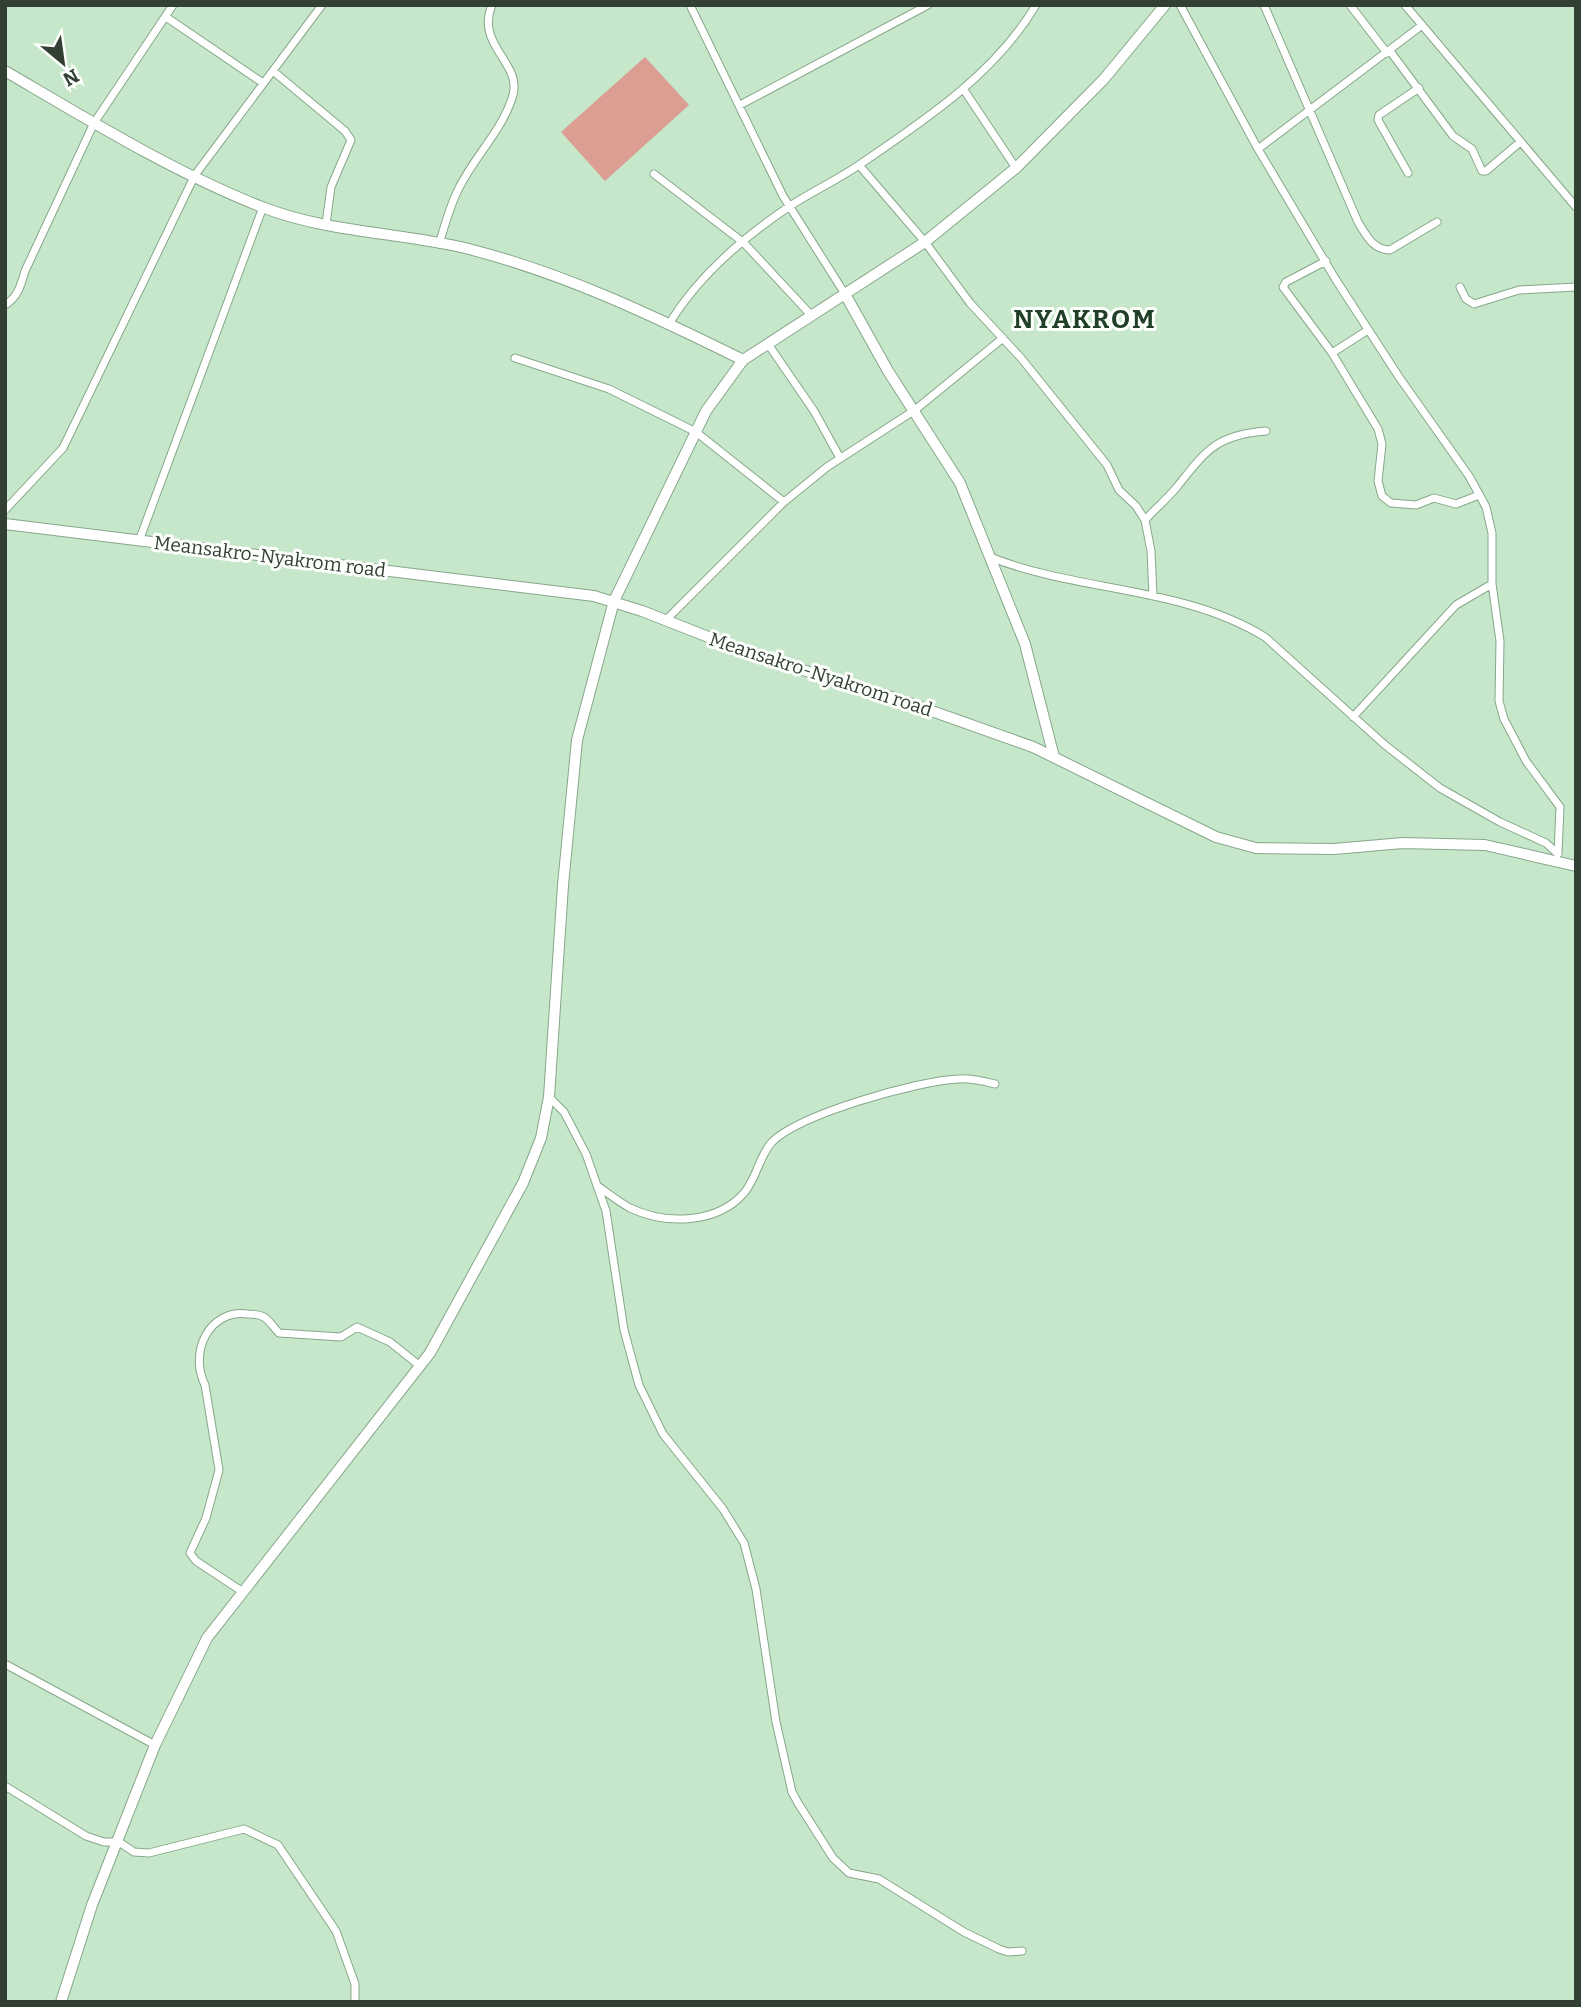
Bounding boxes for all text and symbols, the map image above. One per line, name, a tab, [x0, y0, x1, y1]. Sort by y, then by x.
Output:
north arrow	[28, 28, 98, 98]
text: N	[59, 64, 83, 91]
district label: NYAKROM	[1013, 304, 1157, 335]
street label: Meansakro-Nyakrom road	[153, 531, 387, 582]
street label: Meansakro-Nyakrom road	[706, 627, 935, 721]

